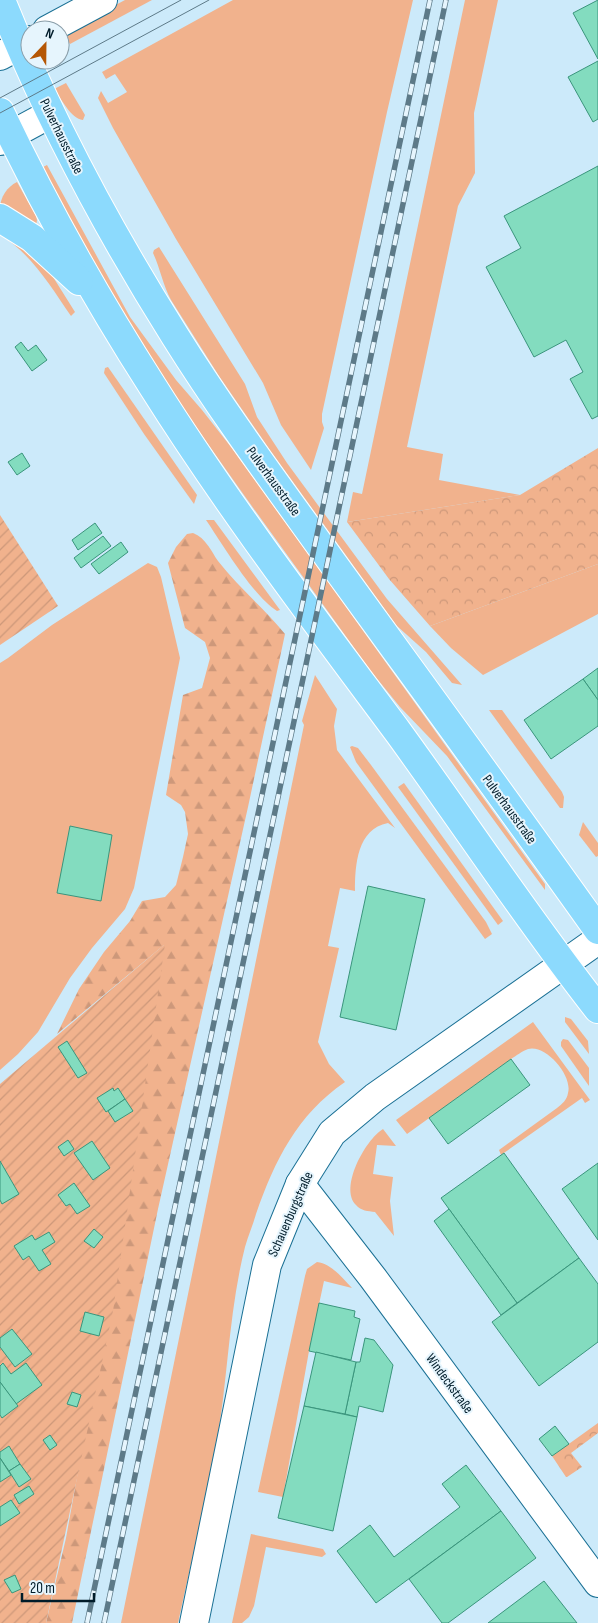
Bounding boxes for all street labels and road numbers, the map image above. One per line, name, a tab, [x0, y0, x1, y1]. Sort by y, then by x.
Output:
street label: Pulverhausstraße	[36, 96, 87, 177]
street label: Pulverhausstraße	[243, 443, 304, 519]
street label: Pulverhausstraße	[479, 771, 540, 847]
street label: Schauenburgstraße	[264, 1169, 317, 1259]
street label: Windeckstraße	[422, 1350, 477, 1417]

